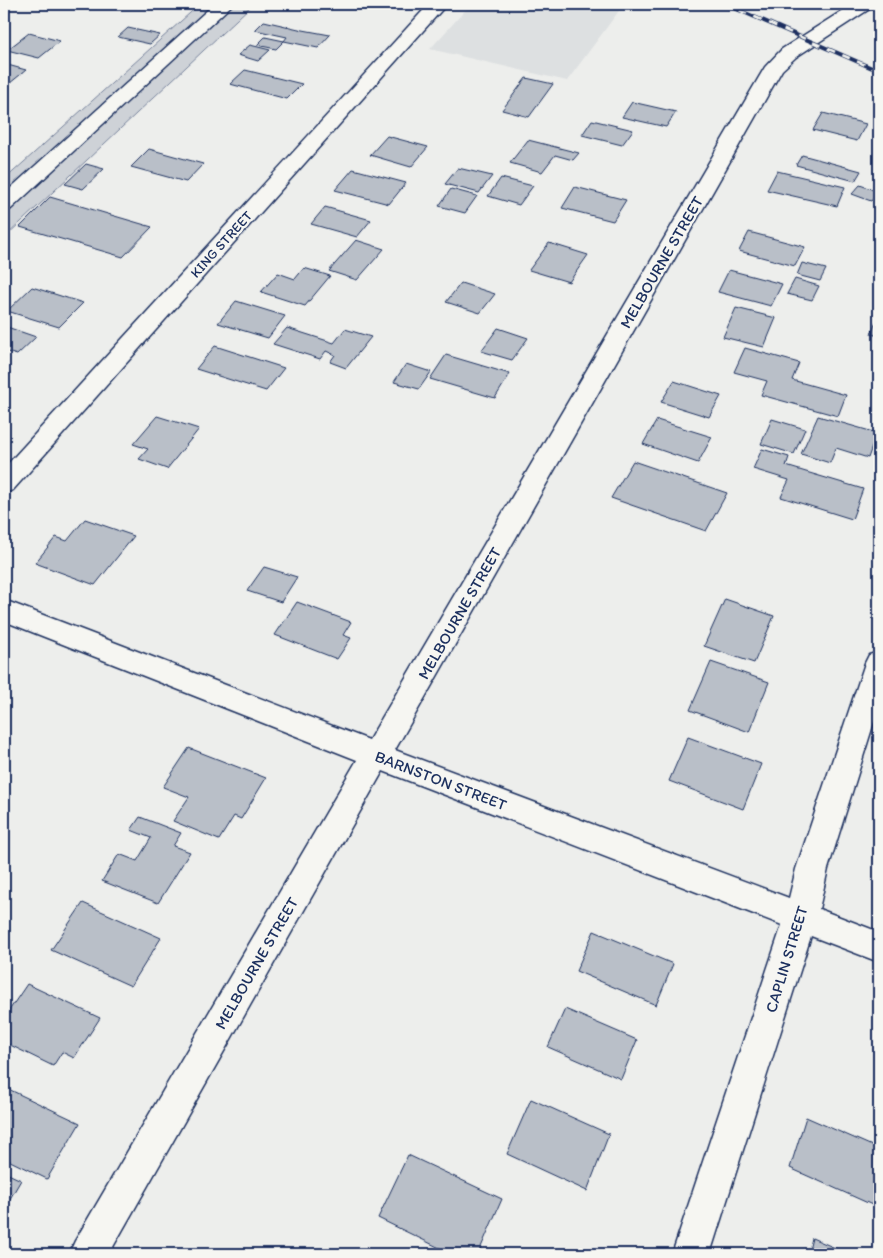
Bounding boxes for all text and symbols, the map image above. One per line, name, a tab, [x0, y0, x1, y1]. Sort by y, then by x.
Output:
street label: MELBOURNE STREET	[616, 193, 707, 332]
street label: KING STREET	[187, 207, 256, 281]
street label: MELBOURNE STREET	[414, 544, 505, 683]
street label: BARNSTON STREET	[372, 747, 509, 814]
street label: MELBOURNE STREET	[211, 894, 302, 1033]
street label: CAPLIN STREET	[761, 903, 812, 1015]

